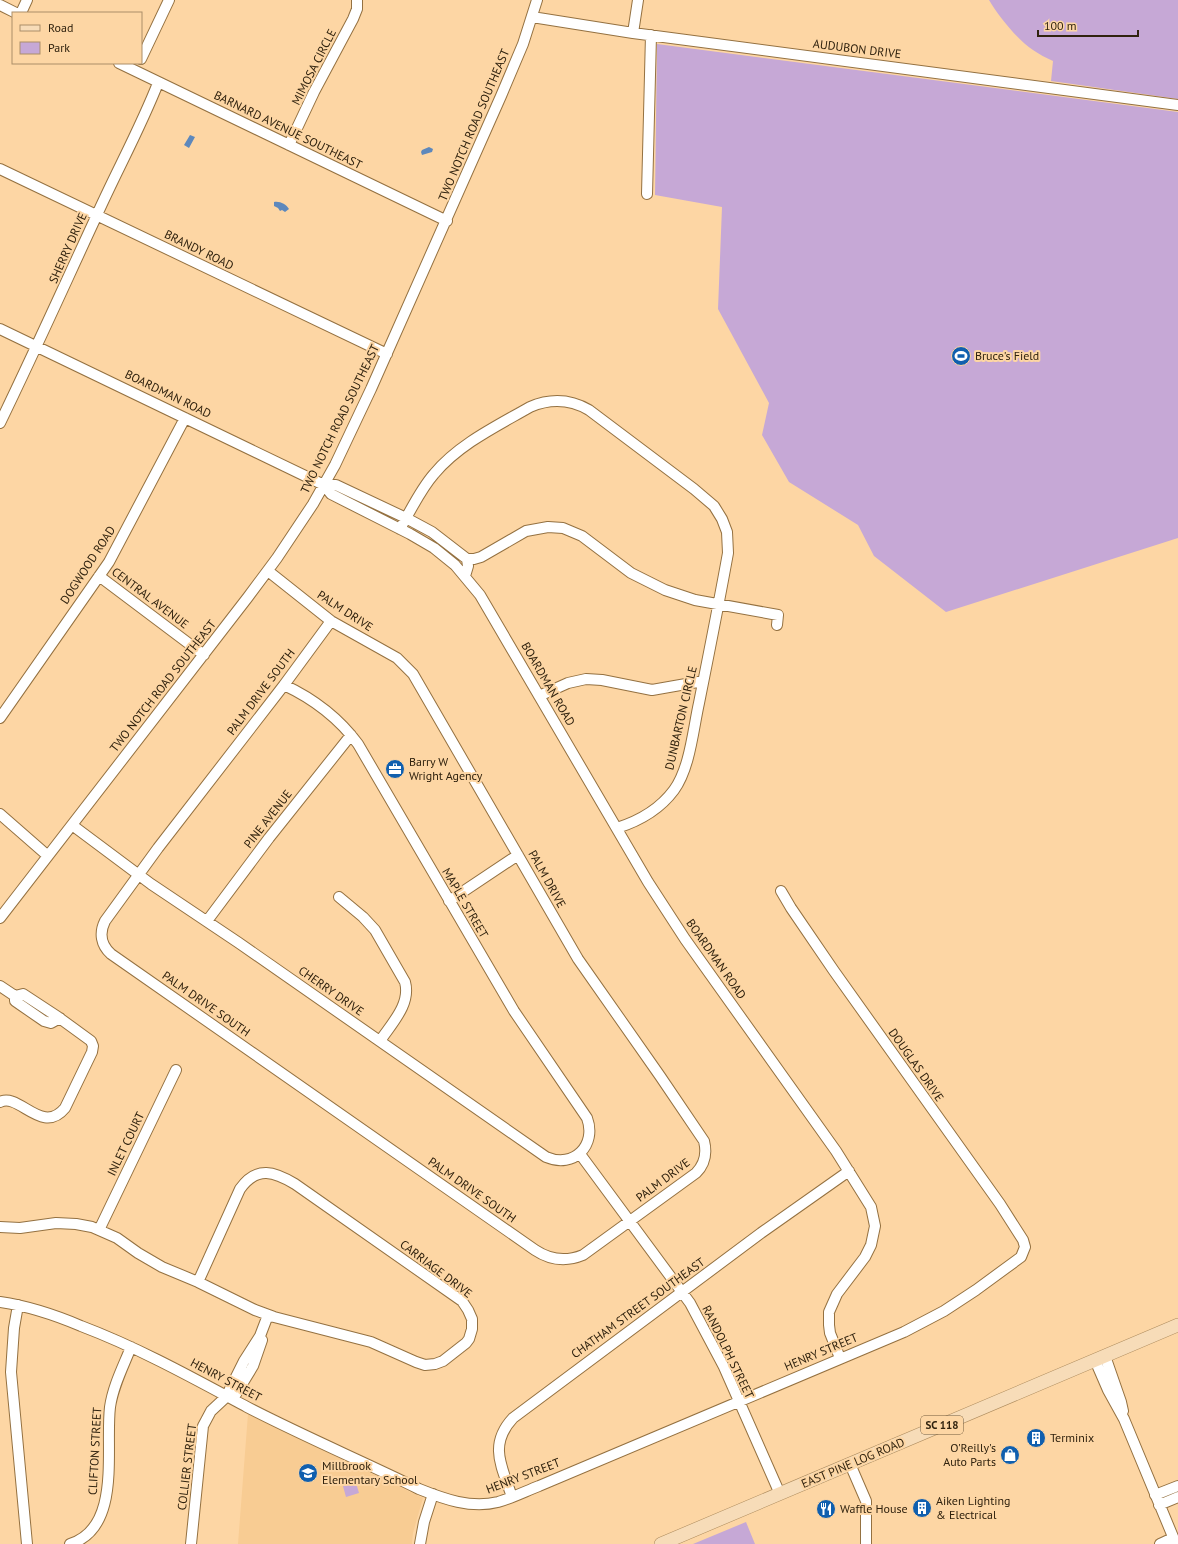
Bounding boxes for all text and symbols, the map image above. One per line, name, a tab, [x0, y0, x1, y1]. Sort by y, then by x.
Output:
legend	[12, 12, 142, 64]
scale bar	[1038, 12, 1138, 38]
text: 100 m	[1044, 18, 1077, 33]
text: Road	[48, 20, 73, 35]
street label: MIMOSA CIRCLE	[288, 26, 339, 107]
street label: AUDUBON DRIVE	[812, 36, 902, 61]
text: Park	[48, 40, 70, 55]
street label: TWO NOTCH ROAD SOUTHEAST	[435, 46, 513, 203]
street label: BARNARD AVENUE SOUTHEAST	[212, 87, 365, 172]
street label: SHERRY DRIVE	[45, 210, 90, 285]
street label: BRANDY ROAD	[162, 226, 236, 273]
street label: TWO NOTCH ROAD SOUTHEAST	[297, 342, 382, 496]
sports icon: Bruce's Field	[950, 345, 972, 367]
place label: Bruce's Field	[975, 348, 1039, 363]
street label: BOARDMAN ROAD	[123, 366, 214, 421]
street label: DOGWOOD ROAD	[57, 523, 118, 607]
street label: CENTRAL AVENUE	[109, 564, 192, 631]
street label: PALM DRIVE	[315, 587, 376, 634]
street label: TWO NOTCH ROAD SOUTHEAST	[106, 616, 219, 755]
street label: BOARDMAN ROAD	[518, 639, 579, 728]
street label: PALM DRIVE SOUTH	[223, 646, 298, 738]
street label: DUNBARTON CIRCLE	[661, 664, 700, 771]
place label: Barry W Wright Agency	[409, 754, 483, 783]
office icon: Barry W Wright Agency	[384, 758, 406, 780]
street label: PINE AVENUE	[240, 787, 295, 851]
street label: PALM DRIVE	[525, 847, 569, 910]
street label: MAPLE STREET	[439, 865, 492, 941]
street label: BOARDMAN ROAD	[683, 916, 750, 1002]
street label: CHERRY DRIVE	[296, 963, 367, 1019]
street label: PALM DRIVE SOUTH	[159, 968, 253, 1040]
street label: DOUGLAS DRIVE	[886, 1025, 947, 1104]
street label: INLET COURT	[104, 1109, 148, 1178]
street label: PALM DRIVE SOUTH	[425, 1154, 519, 1226]
street label: PALM DRIVE	[633, 1154, 693, 1205]
street label: CARRIAGE DRIVE	[397, 1237, 475, 1301]
street label: CHATHAM STREET SOUTHEAST	[568, 1254, 708, 1361]
street label: RANDOLPH STREET	[699, 1303, 758, 1401]
street label: HENRY STREET	[782, 1329, 860, 1374]
street label: HENRY STREET	[188, 1355, 265, 1405]
street label: CLIFTON STREET	[85, 1406, 104, 1495]
road number: SC 118	[921, 1416, 963, 1434]
street label: COLLIER STREET	[174, 1422, 199, 1511]
building icon: Terminix	[1025, 1427, 1047, 1449]
place label: Terminix	[1050, 1430, 1094, 1445]
street label: EAST PINE LOG ROAD	[799, 1434, 907, 1491]
place label: O'Reilly's Auto Parts	[943, 1440, 996, 1469]
shop icon: O'Reilly's Auto Parts	[999, 1444, 1021, 1466]
street label: HENRY STREET	[484, 1454, 562, 1497]
place label: Millbrook Elementary School	[322, 1458, 418, 1487]
school or university icon: Millbrook Elementary School	[297, 1462, 319, 1484]
place label: Aiken Lighting & Electrical	[936, 1493, 1010, 1522]
building icon: Aiken Lighting & Electrical	[911, 1497, 933, 1519]
restaurant icon: Waffle House	[815, 1498, 837, 1520]
place label: Waffle House	[840, 1501, 908, 1516]

